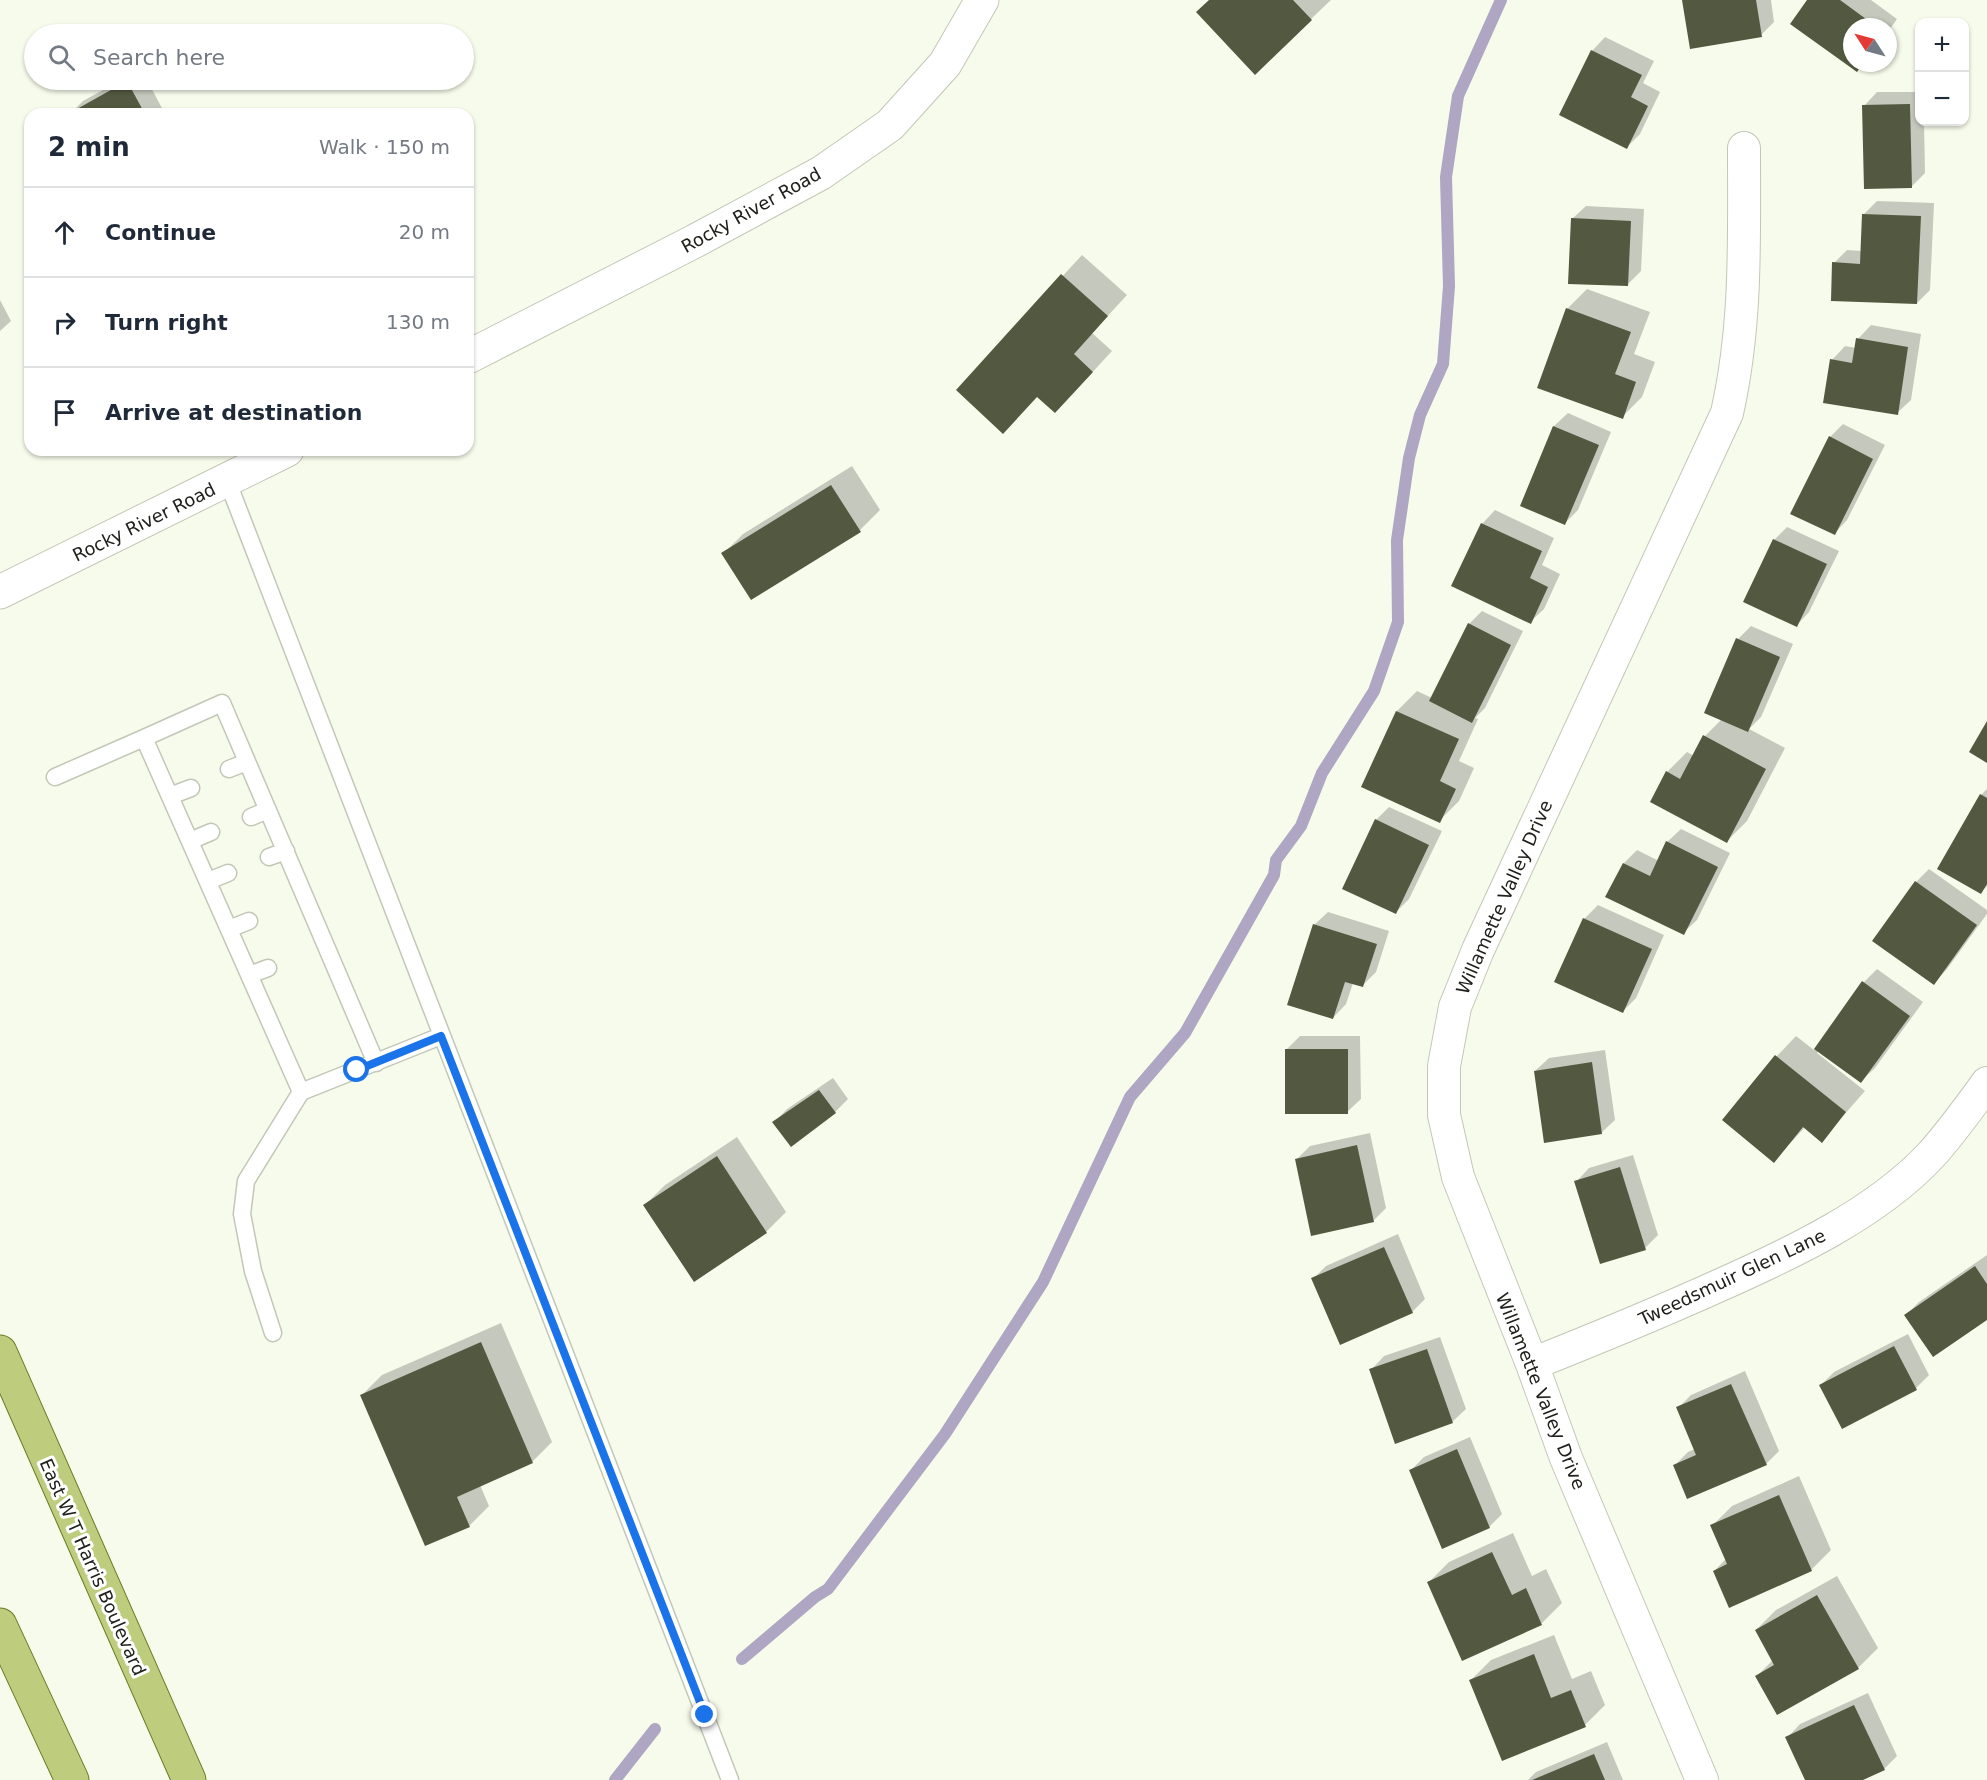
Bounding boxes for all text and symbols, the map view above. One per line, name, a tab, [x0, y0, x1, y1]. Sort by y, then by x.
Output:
north arrow	[1843, 18, 1897, 72]
map controls	[1915, 18, 1969, 126]
button: +	[1915, 18, 1969, 72]
search box	[24, 24, 474, 90]
icon: search	[45, 41, 78, 74]
text: Search here	[93, 45, 225, 70]
button: −	[1915, 72, 1969, 126]
text: 2 min	[48, 132, 130, 162]
text: Walk · 150 m	[319, 135, 450, 159]
street label: Rocky River Road	[678, 163, 824, 257]
icon: ahead	[48, 216, 81, 249]
text: Continue	[105, 220, 216, 245]
text: 20 m	[399, 220, 450, 244]
icon: right	[48, 306, 81, 339]
text: Turn right	[105, 310, 228, 335]
text: 130 m	[386, 310, 450, 334]
icon: arrive	[48, 396, 81, 429]
text: Arrive at destination	[105, 400, 362, 425]
street label: Rocky River Road	[69, 478, 219, 566]
street label: Willamette Valley Drive	[1452, 797, 1556, 997]
route start	[343, 1056, 369, 1082]
street label: Tweedsmuir Glen Lane	[1634, 1224, 1829, 1330]
street label: Willamette Valley Drive	[1492, 1290, 1590, 1492]
street label: East W T Harris Boulevard	[36, 1455, 150, 1679]
route end	[691, 1701, 717, 1727]

